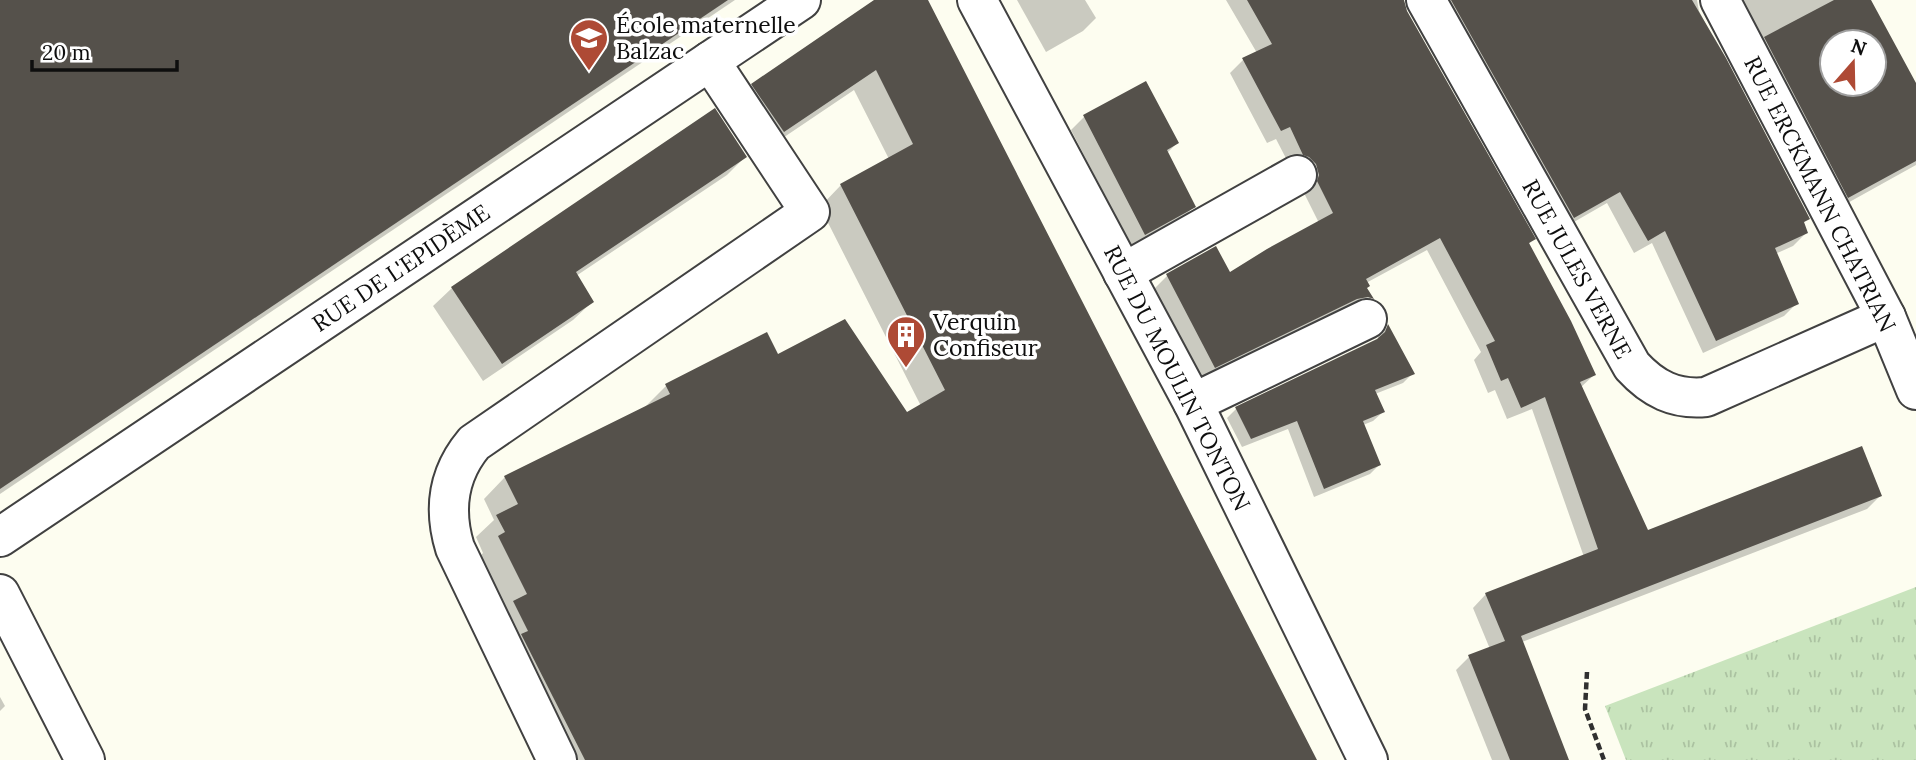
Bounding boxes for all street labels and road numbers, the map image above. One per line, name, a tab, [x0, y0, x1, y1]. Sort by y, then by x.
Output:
street label: RUE ERCKMANN CHATRIAN	[1738, 51, 1903, 337]
street label: RUE JULES VERNE	[1516, 174, 1639, 363]
street label: RUE DE L'EPIDÈME	[306, 197, 495, 338]
street label: RUE DU MOULIN TONTON	[1098, 240, 1257, 515]

